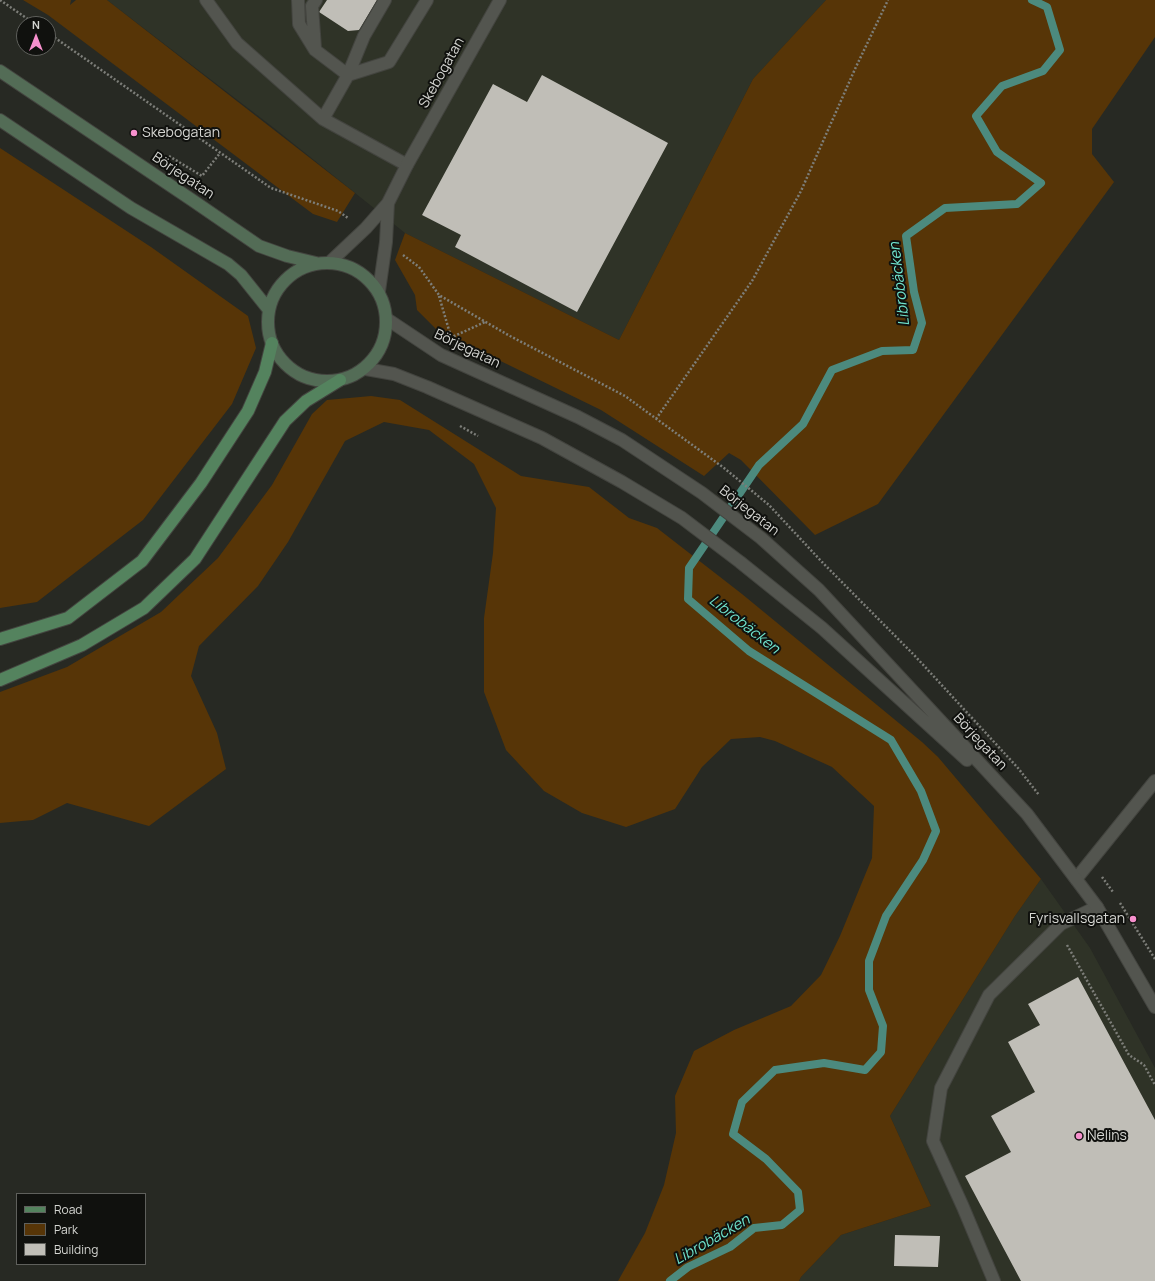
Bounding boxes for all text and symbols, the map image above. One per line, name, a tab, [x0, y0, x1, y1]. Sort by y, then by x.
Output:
north arrow	[16, 16, 56, 56]
text: N	[32, 17, 40, 32]
street label: Skebogatan	[416, 35, 468, 111]
place label: Skebogatan	[142, 125, 220, 141]
marker: Skebogatan	[129, 128, 139, 138]
street label: Börjegatan	[149, 149, 217, 203]
water label: Librobäcken	[886, 241, 914, 327]
street label: Börjegatan	[431, 326, 503, 372]
street label: Börjegatan	[716, 482, 782, 540]
water label: Librobäcken	[705, 592, 783, 658]
street label: Börjegatan	[950, 710, 1010, 774]
place label: Fyrisvallsgatan	[1029, 911, 1125, 927]
marker: Fyrisvallsgatan	[1128, 914, 1138, 924]
place label: Nelins	[1087, 1128, 1127, 1144]
marker: Nelins	[1074, 1131, 1084, 1141]
legend	[16, 1193, 146, 1265]
text: Road	[54, 1201, 82, 1218]
water label: Librobäcken	[671, 1211, 753, 1269]
text: Park	[54, 1221, 78, 1238]
text: Building	[54, 1241, 98, 1258]

